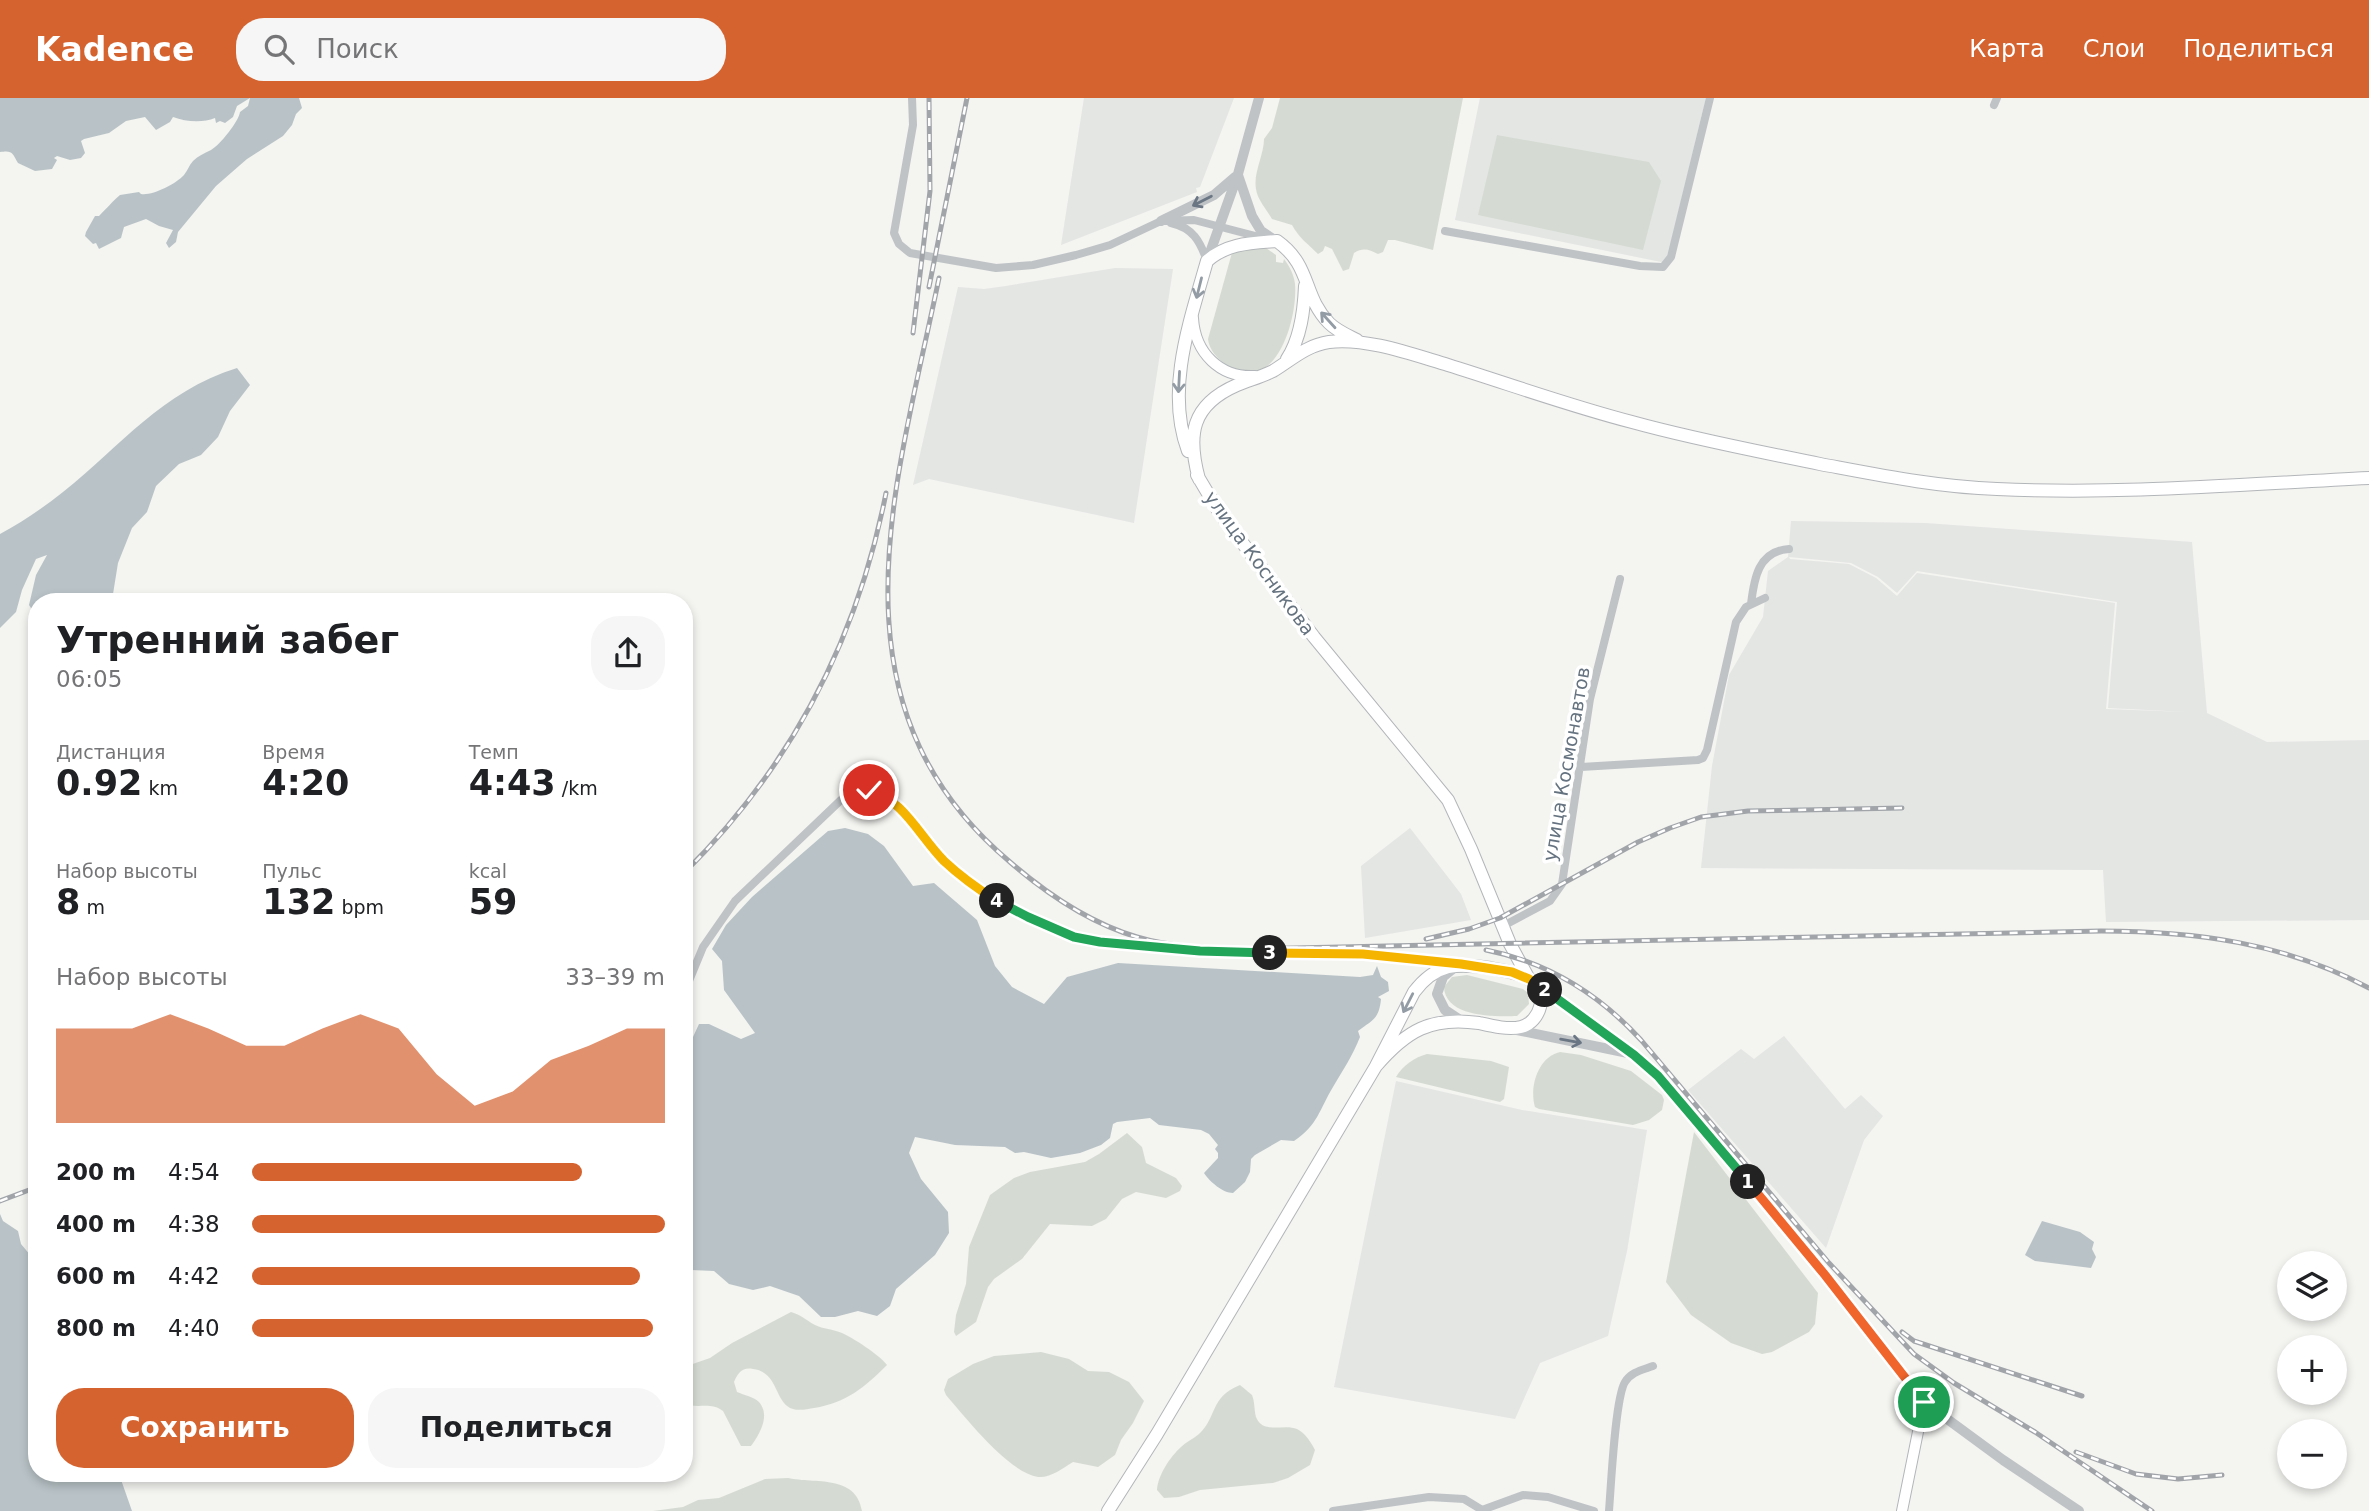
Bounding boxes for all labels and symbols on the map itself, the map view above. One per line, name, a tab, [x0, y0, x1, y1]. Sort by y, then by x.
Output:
one-way arrow	[1192, 195, 1213, 209]
one-way arrow	[1192, 276, 1205, 299]
one-way arrow	[1320, 311, 1336, 329]
one-way arrow	[1173, 371, 1186, 394]
street label: улица Косникова	[1200, 487, 1320, 639]
street label: улица Космонавтов	[1538, 665, 1594, 863]
pin	[839, 760, 899, 820]
pin: 4	[979, 884, 1014, 918]
pin: 3	[1252, 936, 1288, 970]
pin: 2	[1528, 972, 1562, 1008]
one-way arrow	[1401, 992, 1415, 1013]
one-way arrow	[1559, 1035, 1582, 1048]
pin: 1	[1730, 1164, 1766, 1200]
pin	[1894, 1372, 1954, 1432]

